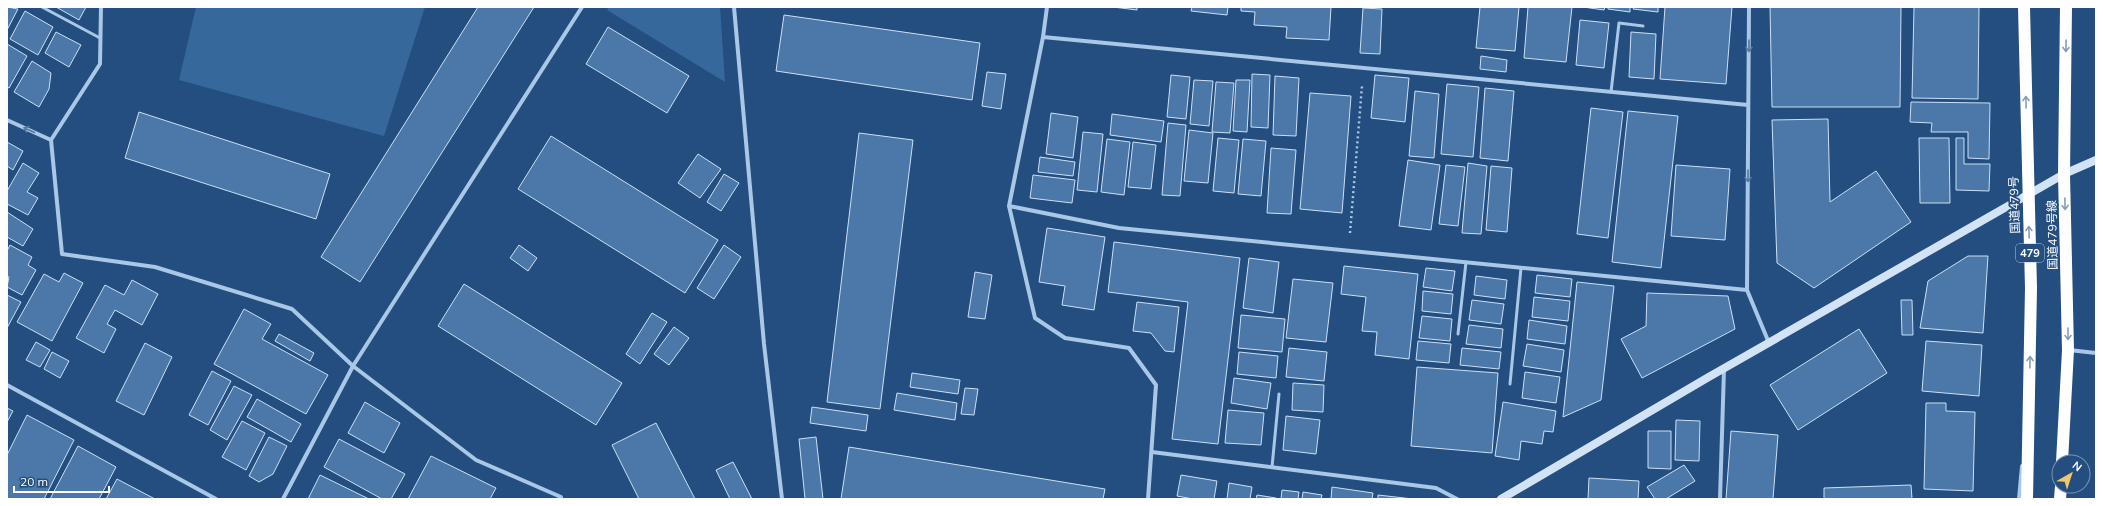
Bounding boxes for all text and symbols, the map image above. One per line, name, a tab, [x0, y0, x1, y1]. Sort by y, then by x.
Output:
one-way arrow	[1745, 39, 1753, 52]
one-way arrow	[2062, 39, 2070, 52]
one-way arrow	[2022, 96, 2030, 109]
one-way arrow	[23, 126, 35, 133]
one-way arrow	[1744, 169, 1752, 182]
street label: 国道479号	[2005, 176, 2023, 234]
one-way arrow	[2061, 197, 2069, 210]
street label: 国道479号線	[2044, 200, 2060, 270]
one-way arrow	[2025, 226, 2033, 239]
road number: 479	[2016, 244, 2044, 262]
one-way arrow	[2064, 327, 2072, 340]
one-way arrow	[2026, 356, 2034, 369]
north arrow	[2051, 454, 2091, 494]
text: N	[2070, 458, 2085, 474]
scale bar	[14, 468, 109, 494]
text: 20 m	[20, 474, 48, 489]

